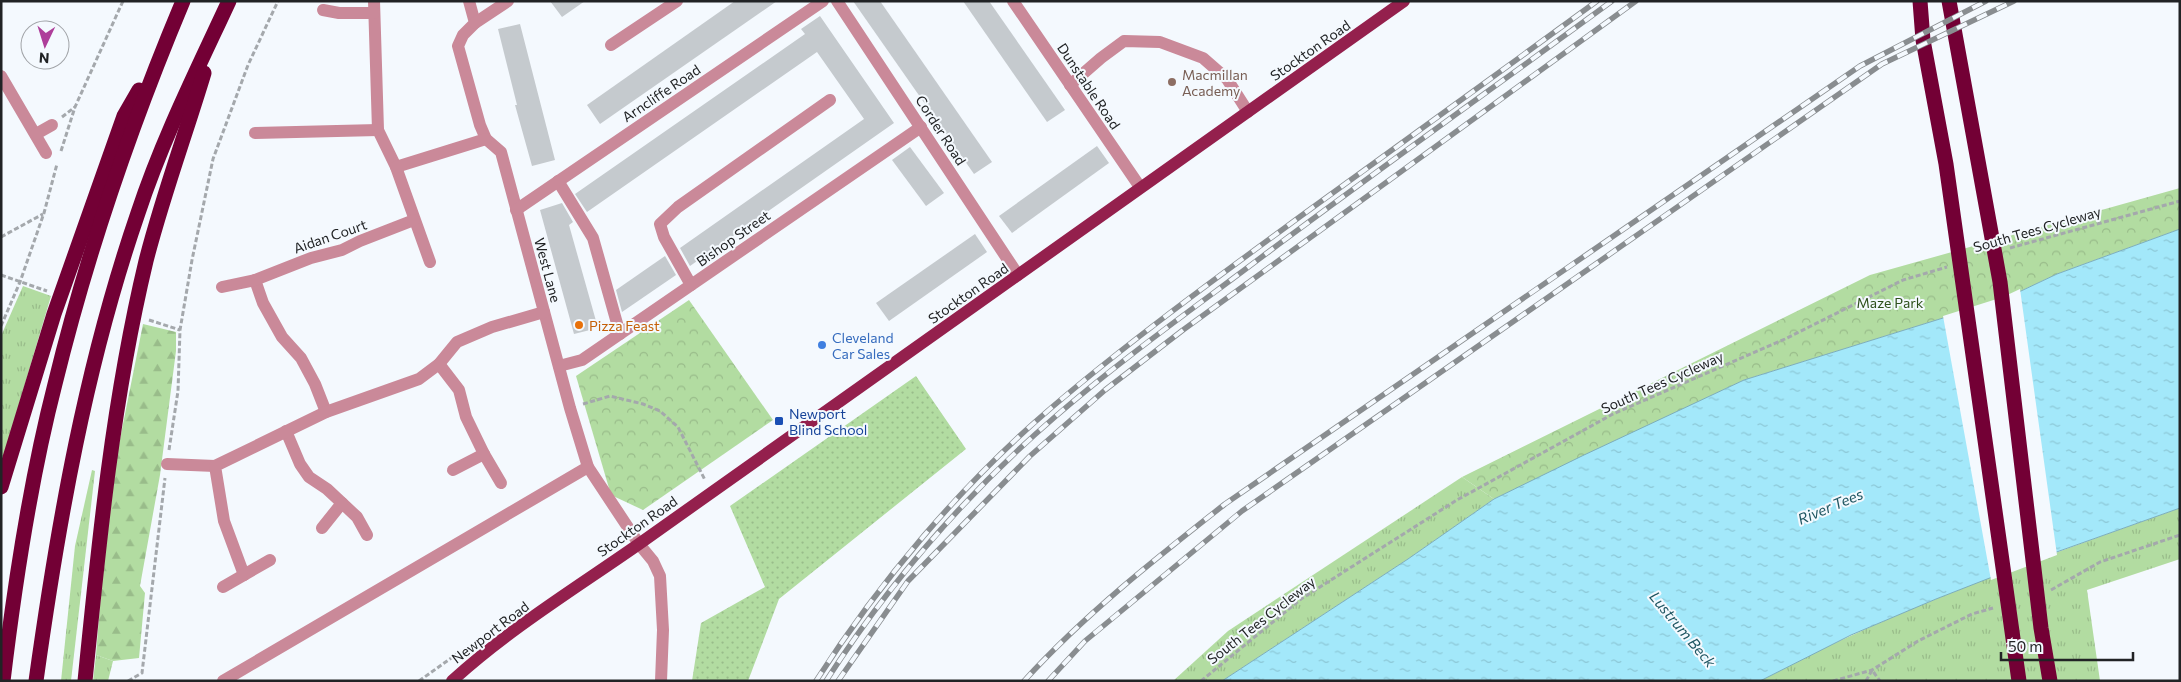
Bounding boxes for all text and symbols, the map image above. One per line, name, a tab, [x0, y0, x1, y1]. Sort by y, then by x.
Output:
street label: Stockton Road	[1267, 16, 1353, 84]
north arrow	[20, 20, 70, 70]
street label: Dunstable Road	[1054, 40, 1124, 132]
text: N	[38, 50, 50, 67]
street label: Arncliffe Road	[619, 61, 703, 125]
place label: Macmillan Academy	[1182, 66, 1248, 99]
marker: Macmillan Academy	[1166, 76, 1178, 88]
street label: Corder Road	[912, 92, 970, 168]
street label: South Tees Cycleway	[1971, 203, 2103, 255]
street label: Bishop Street	[693, 206, 773, 270]
street label: Aidan Court	[291, 215, 369, 256]
street label: West Lane	[531, 236, 565, 304]
street label: Stockton Road	[925, 259, 1011, 327]
park label: Maze Park	[1857, 294, 1924, 311]
place label: Pizza Feast	[589, 317, 660, 334]
marker: Pizza Feast	[573, 319, 585, 331]
place label: Cleveland Car Sales	[832, 329, 894, 362]
marker: Cleveland Car Sales	[816, 339, 828, 351]
street label: South Tees Cycleway	[1598, 347, 1726, 417]
place label: Newport Blind School	[789, 405, 867, 438]
marker: Newport Blind School	[773, 415, 785, 427]
water label: River Tees	[1795, 484, 1866, 528]
street label: Stockton Road	[594, 492, 680, 560]
street label: South Tees Cycleway	[1204, 573, 1318, 667]
water label: Lustrum Beck	[1646, 587, 1720, 671]
street label: Newport Road	[448, 597, 532, 667]
scale bar	[2001, 630, 2134, 662]
text: 50 m	[2008, 637, 2042, 655]

